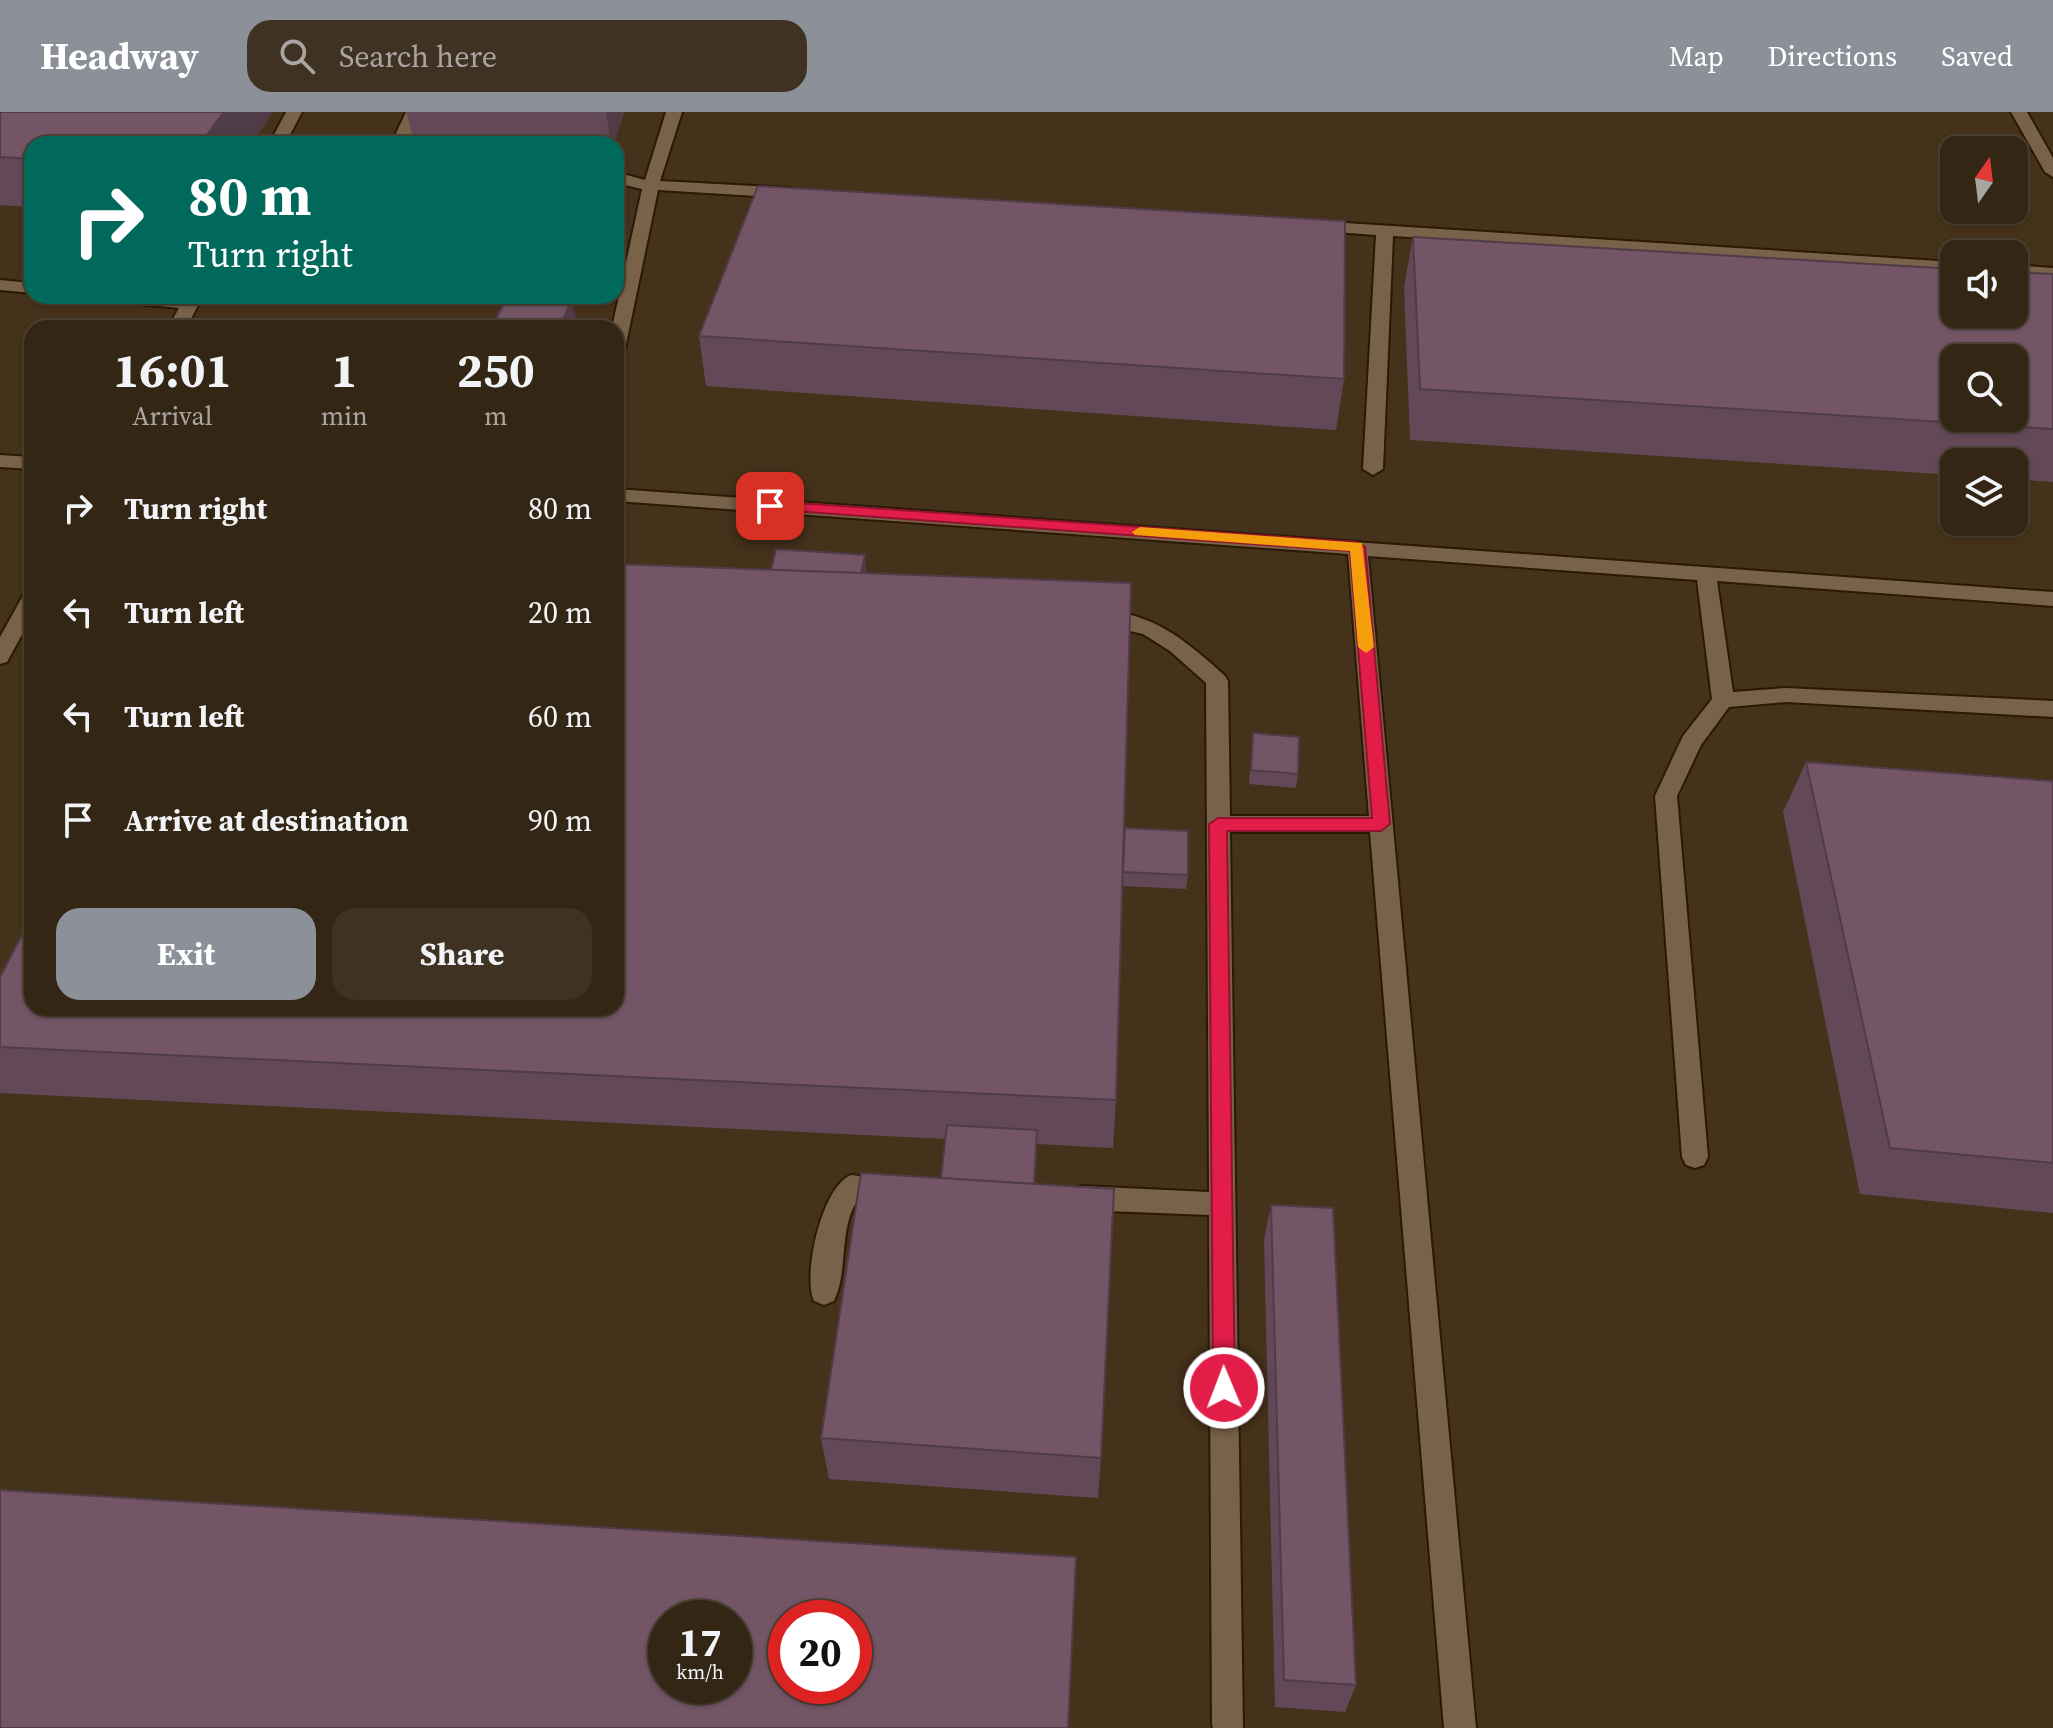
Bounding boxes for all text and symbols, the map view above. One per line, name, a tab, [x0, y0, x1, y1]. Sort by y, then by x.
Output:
search box	[247, 20, 807, 92]
text: Headway	[40, 30, 199, 82]
icon: search	[275, 34, 319, 78]
text: Search here	[339, 36, 497, 77]
text: Map	[1669, 37, 1724, 75]
text: Directions	[1768, 37, 1897, 75]
text: Saved	[1941, 37, 2013, 75]
north arrow	[1940, 136, 2028, 224]
map controls	[1940, 136, 2028, 536]
text: 80 m	[188, 157, 311, 234]
icon: right	[56, 168, 160, 272]
text: Turn right	[188, 230, 353, 279]
button: sound	[1940, 240, 2028, 328]
text: 16:01	[113, 337, 232, 403]
text: 1	[331, 337, 357, 403]
text: 250	[457, 337, 535, 403]
button: search	[1940, 344, 2028, 432]
text: Arrival	[132, 398, 213, 434]
text: min	[321, 398, 368, 434]
text: m	[484, 398, 508, 434]
button: layers	[1940, 448, 2028, 536]
pin	[736, 472, 804, 540]
icon: arrive	[748, 484, 792, 528]
icon: right	[56, 486, 100, 530]
text: Turn right	[124, 488, 267, 529]
text: 80 m	[528, 488, 592, 529]
icon: left	[56, 590, 100, 634]
text: Turn left	[124, 592, 244, 633]
text: 20 m	[528, 592, 592, 633]
icon: left	[56, 694, 100, 738]
text: Turn left	[124, 696, 244, 737]
text: 60 m	[528, 696, 592, 737]
icon: arrive	[56, 798, 100, 842]
text: Arrive at destination	[124, 800, 409, 841]
text: 90 m	[528, 800, 592, 841]
button: Exit	[56, 908, 316, 1000]
button: Share	[332, 908, 592, 1000]
position arrow	[1182, 1346, 1266, 1430]
speed limit sign: 20	[768, 1600, 872, 1704]
text: 17	[678, 1615, 722, 1669]
text: km/h	[676, 1658, 724, 1686]

